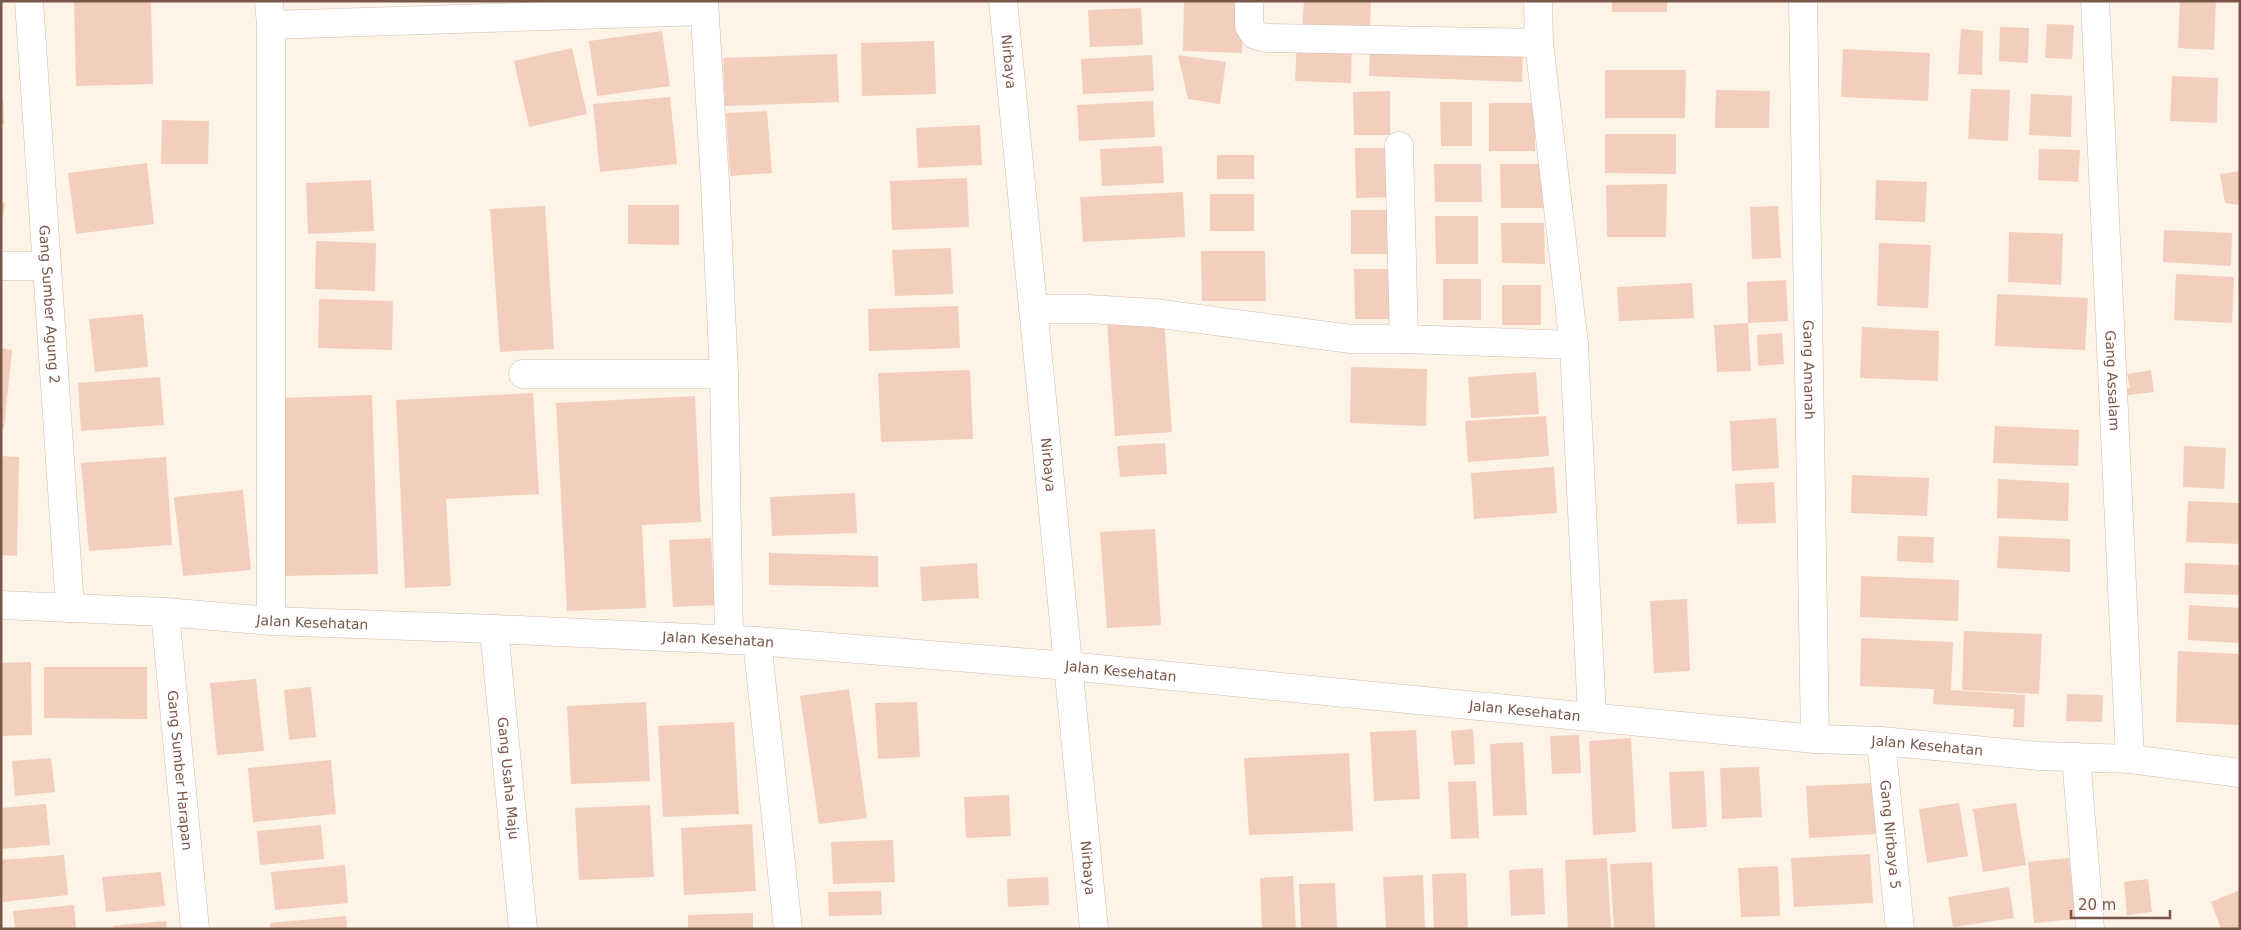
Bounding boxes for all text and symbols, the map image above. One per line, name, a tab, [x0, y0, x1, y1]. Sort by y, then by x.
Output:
street label: Nirbaya	[998, 34, 1020, 90]
street label: Gang Sumber Agung 2	[36, 224, 63, 384]
street label: Gang Amanah	[1800, 320, 1818, 420]
street label: Gang Assalam	[2102, 330, 2123, 431]
street label: Nirbaya	[1038, 437, 1059, 493]
street label: Jalan Kesehatan	[255, 612, 369, 632]
street label: Jalan Kesehatan	[661, 629, 775, 650]
street label: Jalan Kesehatan	[1063, 658, 1177, 685]
street label: Gang Sumber Harapan	[164, 690, 196, 851]
street label: Jalan Kesehatan	[1467, 697, 1581, 724]
street label: Gang Usaha Maju	[495, 716, 522, 840]
street label: Jalan Kesehatan	[1870, 733, 1984, 759]
street label: Gang Nirbaya 5	[1877, 779, 1904, 890]
street label: Nirbaya	[1077, 840, 1099, 896]
scale bar	[2071, 888, 2170, 920]
text: 20 m	[2078, 896, 2116, 914]

